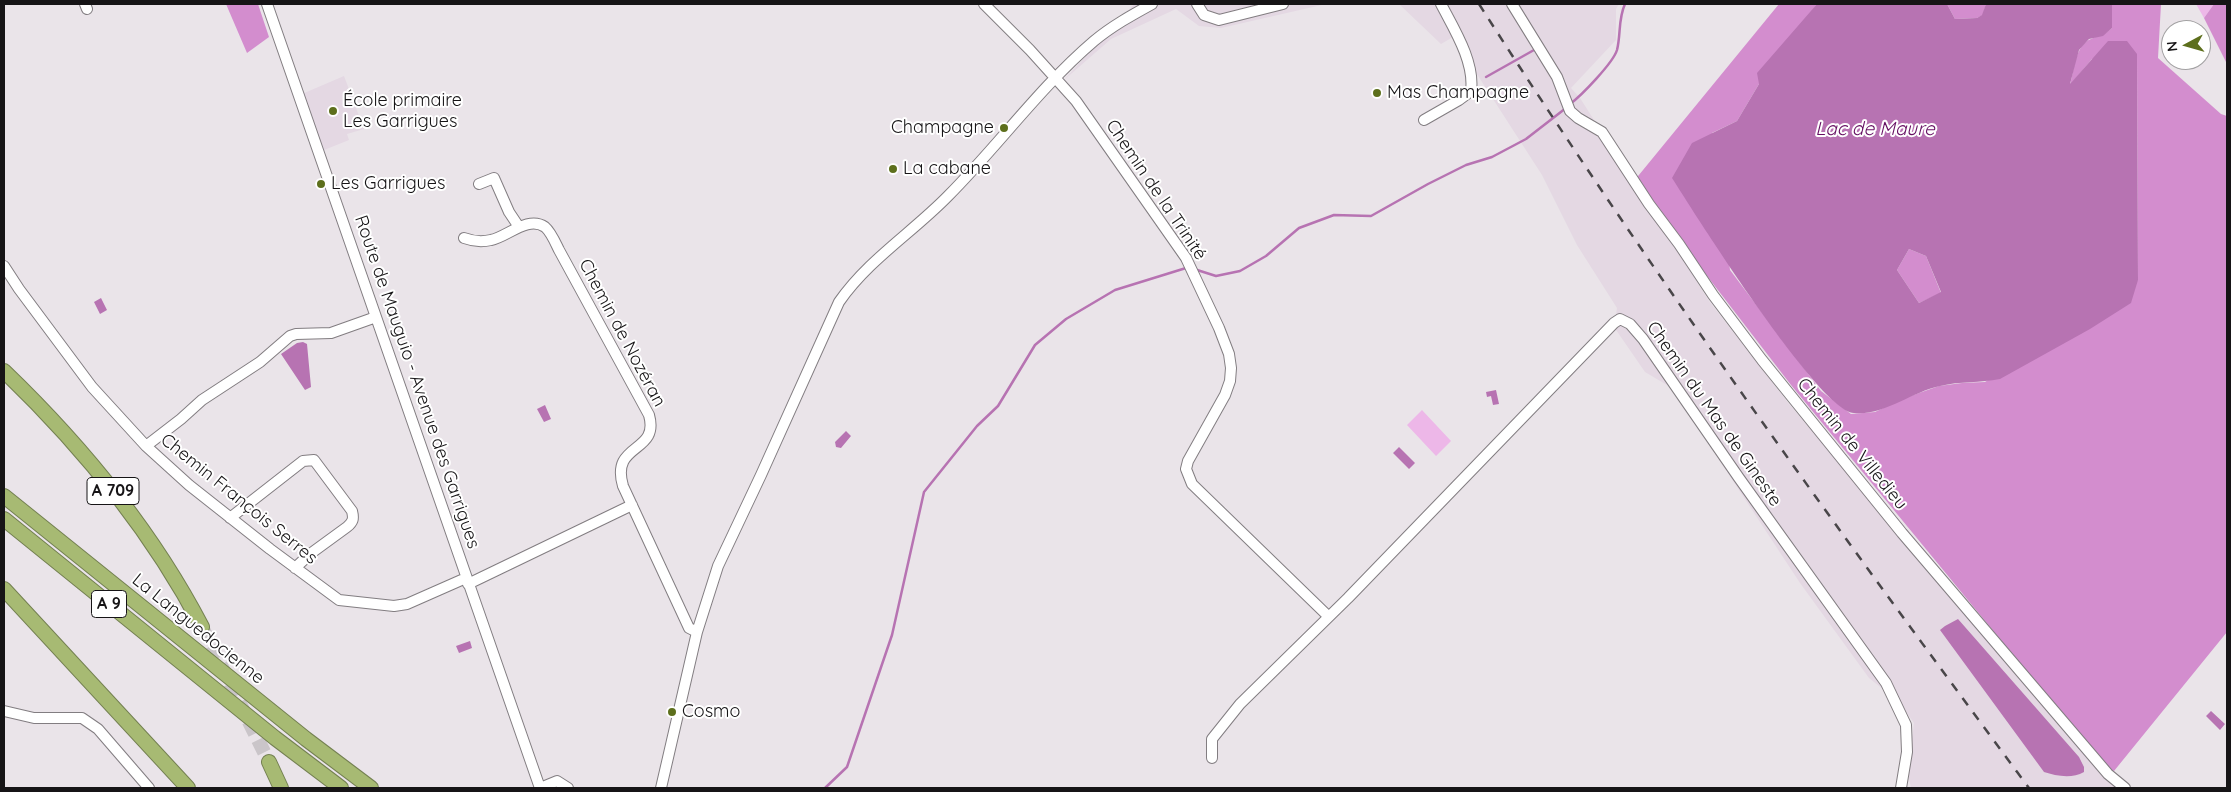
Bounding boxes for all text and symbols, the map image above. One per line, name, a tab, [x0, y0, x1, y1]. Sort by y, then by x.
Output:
north arrow	[2161, 20, 2211, 70]
text: N	[2163, 40, 2182, 53]
place label: Mas Champagne	[1387, 82, 1529, 104]
marker: Mas Champagne	[1371, 87, 1383, 99]
place label: École primaire Les Garrigues	[343, 90, 462, 132]
marker: École primaire Les Garrigues	[327, 105, 339, 117]
street label: Chemin de la Trinité	[1101, 116, 1211, 264]
place label: Champagne	[891, 117, 994, 139]
water label: Lac de Maure	[1815, 118, 1935, 140]
marker: Champagne	[998, 122, 1010, 134]
place label: La cabane	[903, 158, 991, 180]
marker: La cabane	[887, 163, 899, 175]
place label: Les Garrigues	[331, 173, 445, 195]
marker: Les Garrigues	[315, 178, 327, 190]
street label: Route de Mauguio - Avenue des Garrigues	[350, 213, 484, 551]
street label: Chemin de Nozéran	[574, 255, 670, 411]
street label: Chemin du Mas de Gineste	[1642, 317, 1786, 511]
street label: Chemin de Villedieu	[1792, 374, 1912, 514]
street label: Chemin François Serres	[156, 429, 322, 569]
road number: A 709	[87, 478, 139, 504]
street label: La Languedocienne	[128, 569, 268, 689]
road number: A 9	[92, 590, 126, 618]
place label: Cosmo	[682, 701, 740, 723]
marker: Cosmo	[666, 706, 678, 718]

